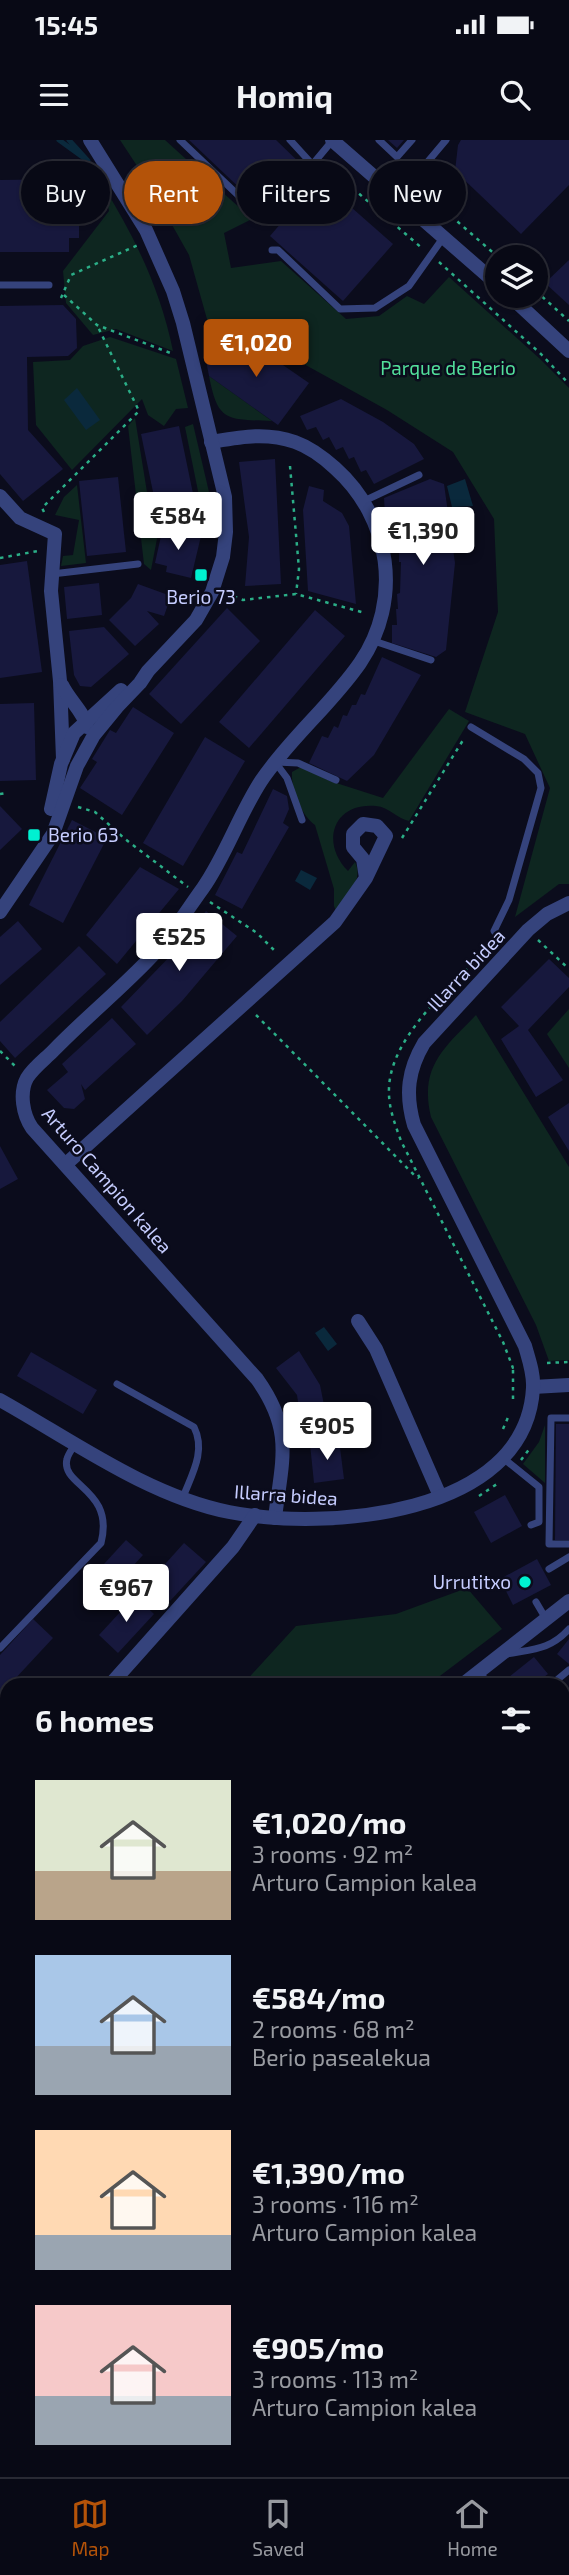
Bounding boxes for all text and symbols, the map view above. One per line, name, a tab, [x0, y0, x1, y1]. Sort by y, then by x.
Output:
text: 15:45	[35, 9, 98, 40]
icon: menu	[35, 76, 73, 114]
text: Homiq	[236, 76, 333, 114]
icon: search	[496, 76, 534, 114]
chip: Buy	[21, 161, 110, 224]
chip: Rent	[124, 161, 223, 224]
chip: Filters	[237, 161, 355, 224]
chip: New	[369, 161, 466, 224]
map controls	[485, 245, 548, 308]
button: layers	[485, 245, 548, 308]
pin: €1,020	[199, 320, 313, 379]
text: €1,020	[220, 328, 292, 356]
park label: Parque de Berio	[380, 356, 516, 379]
pin: €584	[137, 492, 219, 552]
text: €584	[150, 501, 206, 529]
pin: €1,390	[366, 508, 480, 567]
text: €1,390	[387, 516, 459, 544]
marker: Berio 73	[193, 567, 209, 583]
place label: Berio 73	[166, 585, 236, 608]
place label: Berio 63	[48, 823, 119, 846]
marker: Berio 63	[26, 827, 42, 843]
pin: €525	[138, 914, 220, 973]
text: €525	[152, 922, 206, 950]
street label: Illarra bidea	[422, 924, 509, 1015]
street label: Arturo Campion kalea	[38, 1102, 177, 1257]
pin: €905	[286, 1402, 368, 1462]
text: €905	[299, 1411, 355, 1439]
street label: Illarra bidea	[234, 1479, 339, 1510]
pin: €967	[85, 1564, 167, 1624]
place label: Urrutitxo	[432, 1570, 511, 1593]
text: €967	[99, 1573, 153, 1601]
marker: Urrutitxo	[517, 1574, 533, 1590]
icon: filters	[497, 1701, 535, 1739]
text: 6 homes	[35, 1702, 154, 1738]
text: €1,020/mo	[252, 1804, 407, 1840]
icon: home	[91, 1808, 175, 1892]
text: 3 rooms · 92 m²	[252, 1840, 413, 1868]
text: Arturo Campion kalea	[252, 1868, 477, 1896]
text: €584/mo	[252, 1979, 385, 2015]
icon: home	[91, 1983, 175, 2067]
text: 2 rooms · 68 m²	[252, 2015, 415, 2043]
text: Berio pasealekua	[252, 2043, 431, 2071]
text: €1,390/mo	[252, 2154, 405, 2190]
icon: home	[91, 2158, 175, 2242]
text: 3 rooms · 116 m²	[252, 2190, 419, 2218]
text: Arturo Campion kalea	[252, 2218, 477, 2246]
text: €905/mo	[252, 2329, 384, 2365]
icon: home	[91, 2333, 175, 2417]
text: 3 rooms · 113 m²	[252, 2365, 418, 2393]
text: Arturo Campion kalea	[252, 2393, 477, 2421]
tab: Map	[71, 2495, 110, 2560]
tab: Saved	[252, 2495, 304, 2560]
tab: Home	[447, 2495, 498, 2560]

